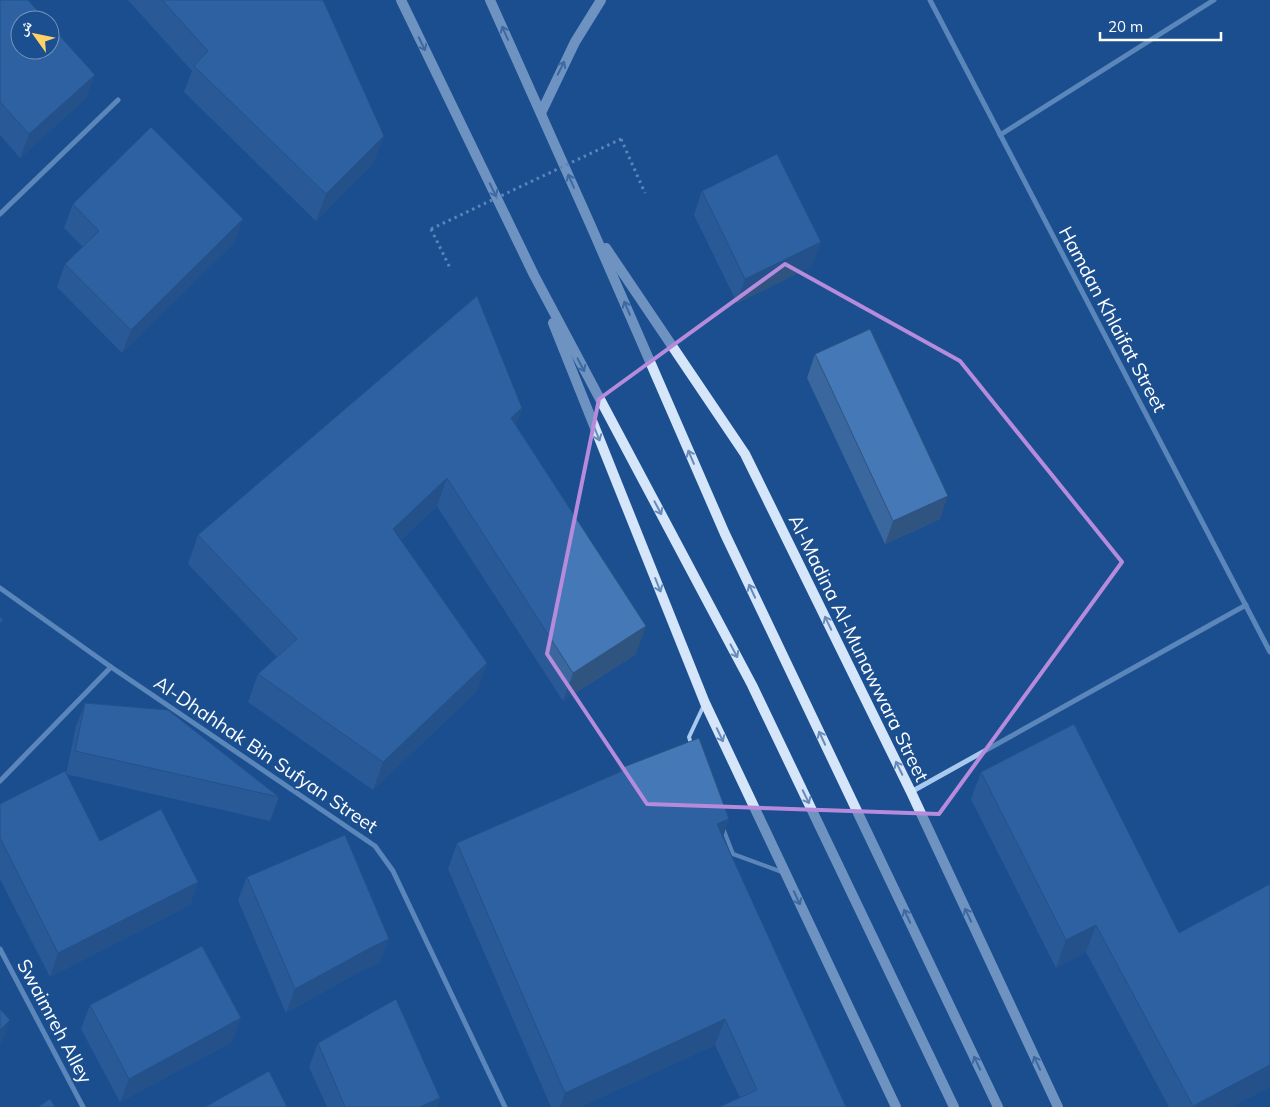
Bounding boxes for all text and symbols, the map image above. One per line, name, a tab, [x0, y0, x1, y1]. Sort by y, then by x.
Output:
north arrow	[10, 10, 60, 60]
scale bar	[1100, 10, 1221, 42]
text: ش	[13, 17, 36, 39]
text: 20 m	[1108, 17, 1143, 36]
one-way arrow	[500, 26, 510, 41]
one-way arrow	[418, 36, 427, 51]
one-way arrow	[556, 61, 566, 76]
one-way arrow	[566, 174, 576, 189]
one-way arrow	[488, 182, 498, 197]
street label: Hamdan Khlaifat Street	[1054, 222, 1172, 416]
one-way arrow	[621, 301, 631, 316]
one-way arrow	[576, 357, 586, 372]
one-way arrow	[593, 426, 603, 441]
one-way arrow	[686, 450, 696, 465]
one-way arrow	[654, 500, 663, 515]
street label: Al-Madina Al-Munawwara Street	[784, 511, 934, 786]
one-way arrow	[653, 577, 663, 592]
one-way arrow	[747, 584, 756, 599]
one-way arrow	[822, 615, 832, 630]
one-way arrow	[729, 644, 739, 659]
street label: Al-Dhahhak Bin Sufyan Street	[150, 670, 383, 838]
one-way arrow	[716, 727, 725, 742]
one-way arrow	[817, 731, 826, 746]
one-way arrow	[894, 761, 904, 776]
one-way arrow	[802, 789, 811, 804]
one-way arrow	[793, 890, 802, 905]
one-way arrow	[963, 908, 973, 923]
one-way arrow	[902, 909, 911, 924]
street label: Swaimreh Alley	[12, 955, 98, 1087]
one-way arrow	[972, 1056, 981, 1071]
one-way arrow	[1032, 1056, 1041, 1071]

